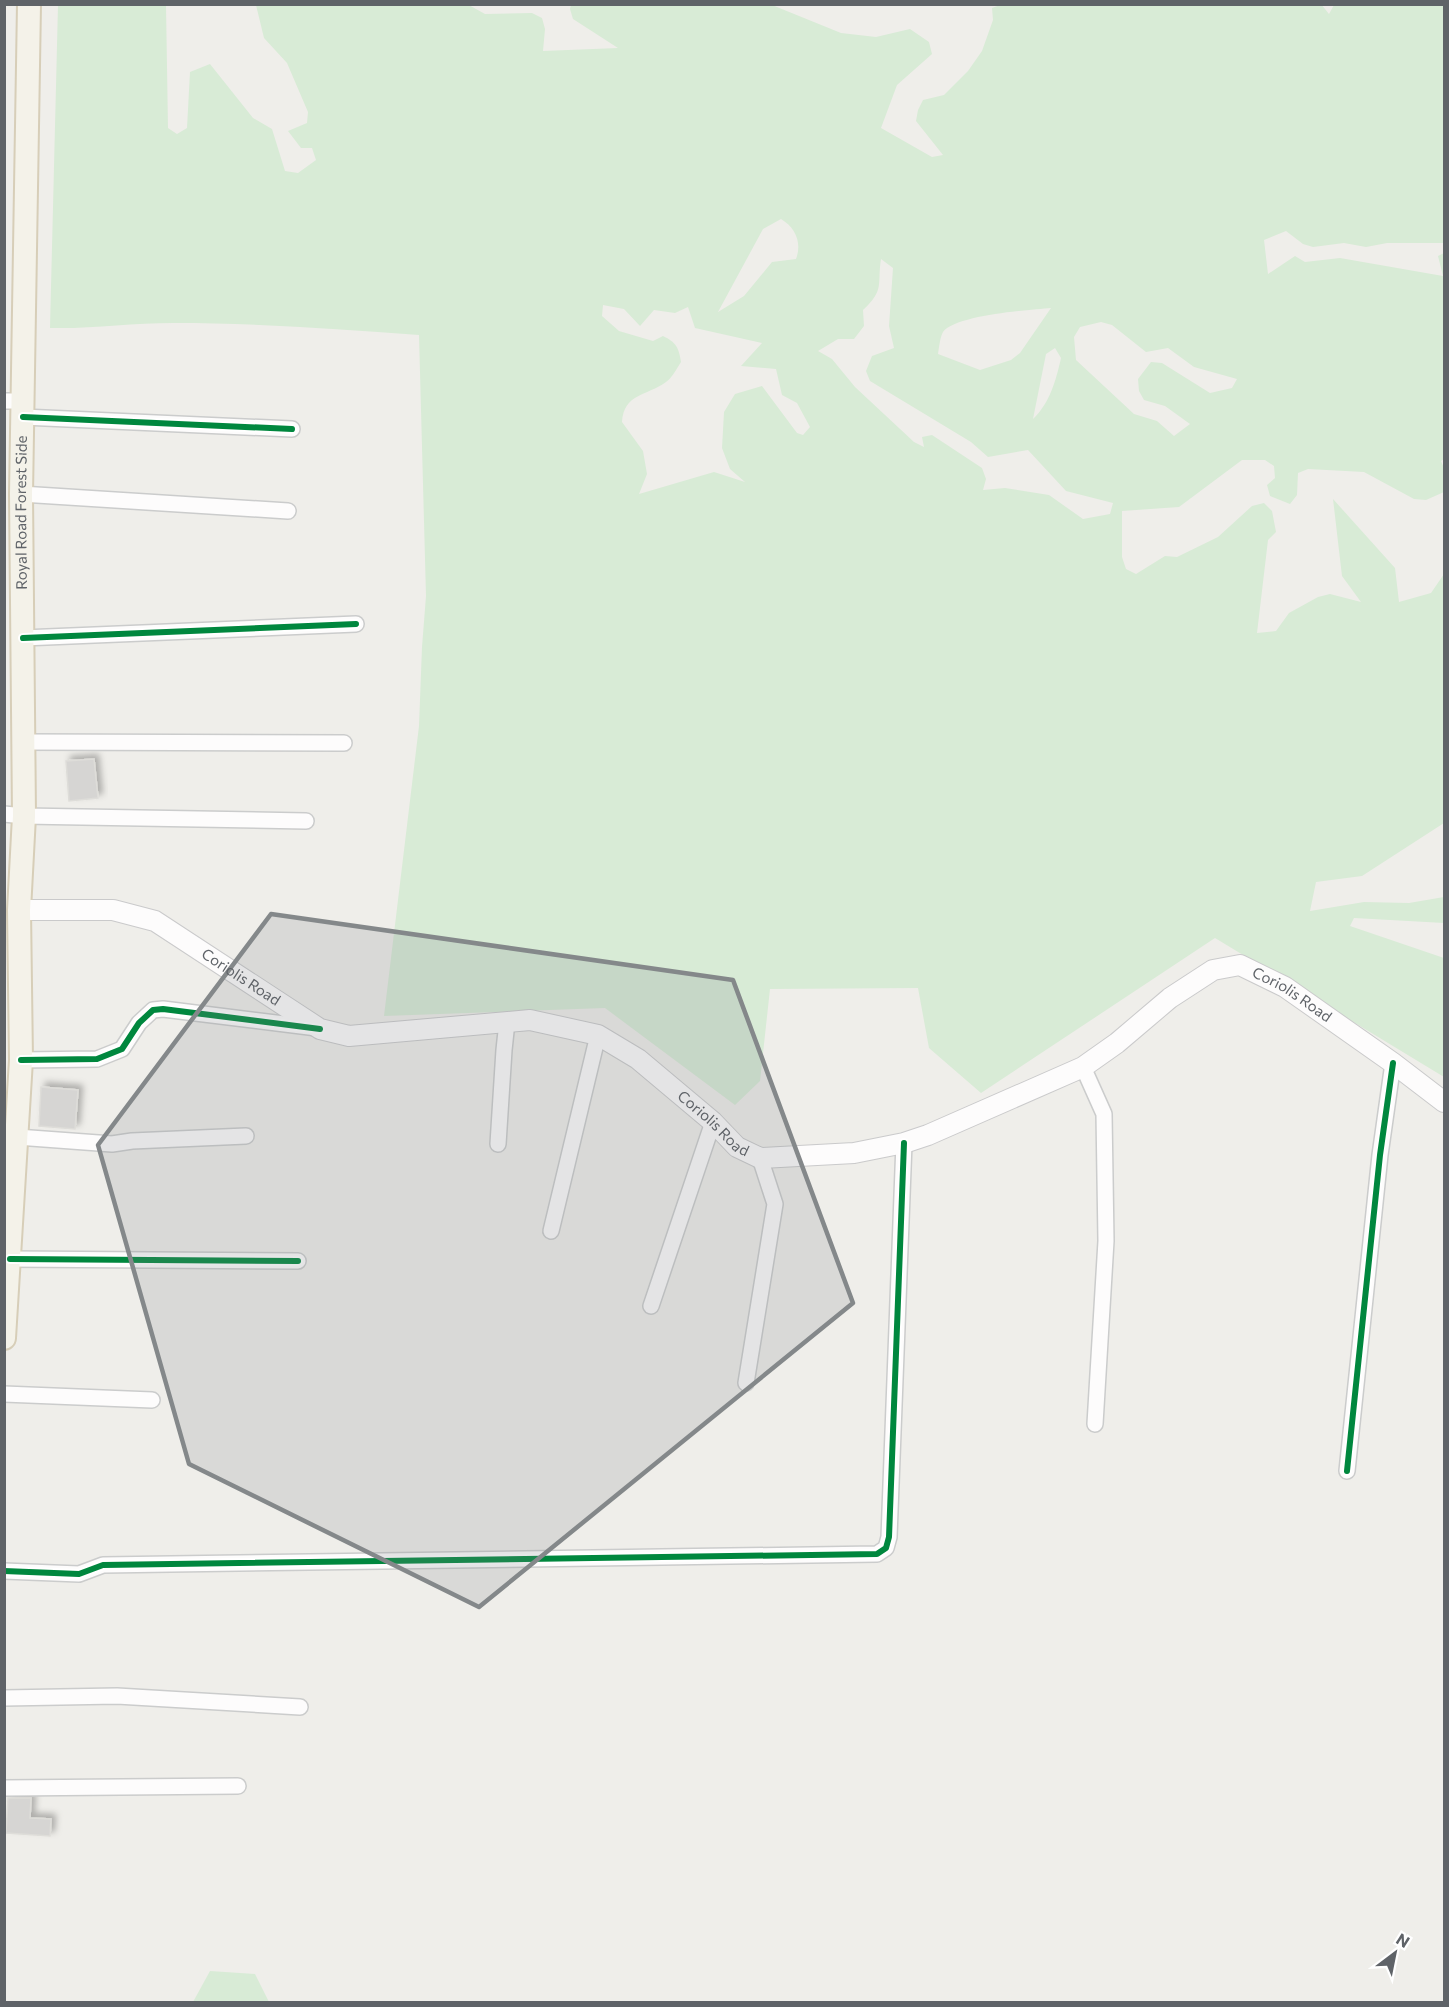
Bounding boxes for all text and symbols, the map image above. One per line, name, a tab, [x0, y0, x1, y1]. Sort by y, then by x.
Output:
street label: Royal Road Forest Side	[11, 435, 30, 590]
street label: Coriolis Road	[199, 944, 284, 1009]
street label: Coriolis Road	[1250, 962, 1336, 1025]
street label: Coriolis Road	[674, 1086, 752, 1159]
north arrow	[1365, 1923, 1425, 1983]
text: N	[1393, 1929, 1413, 1951]

